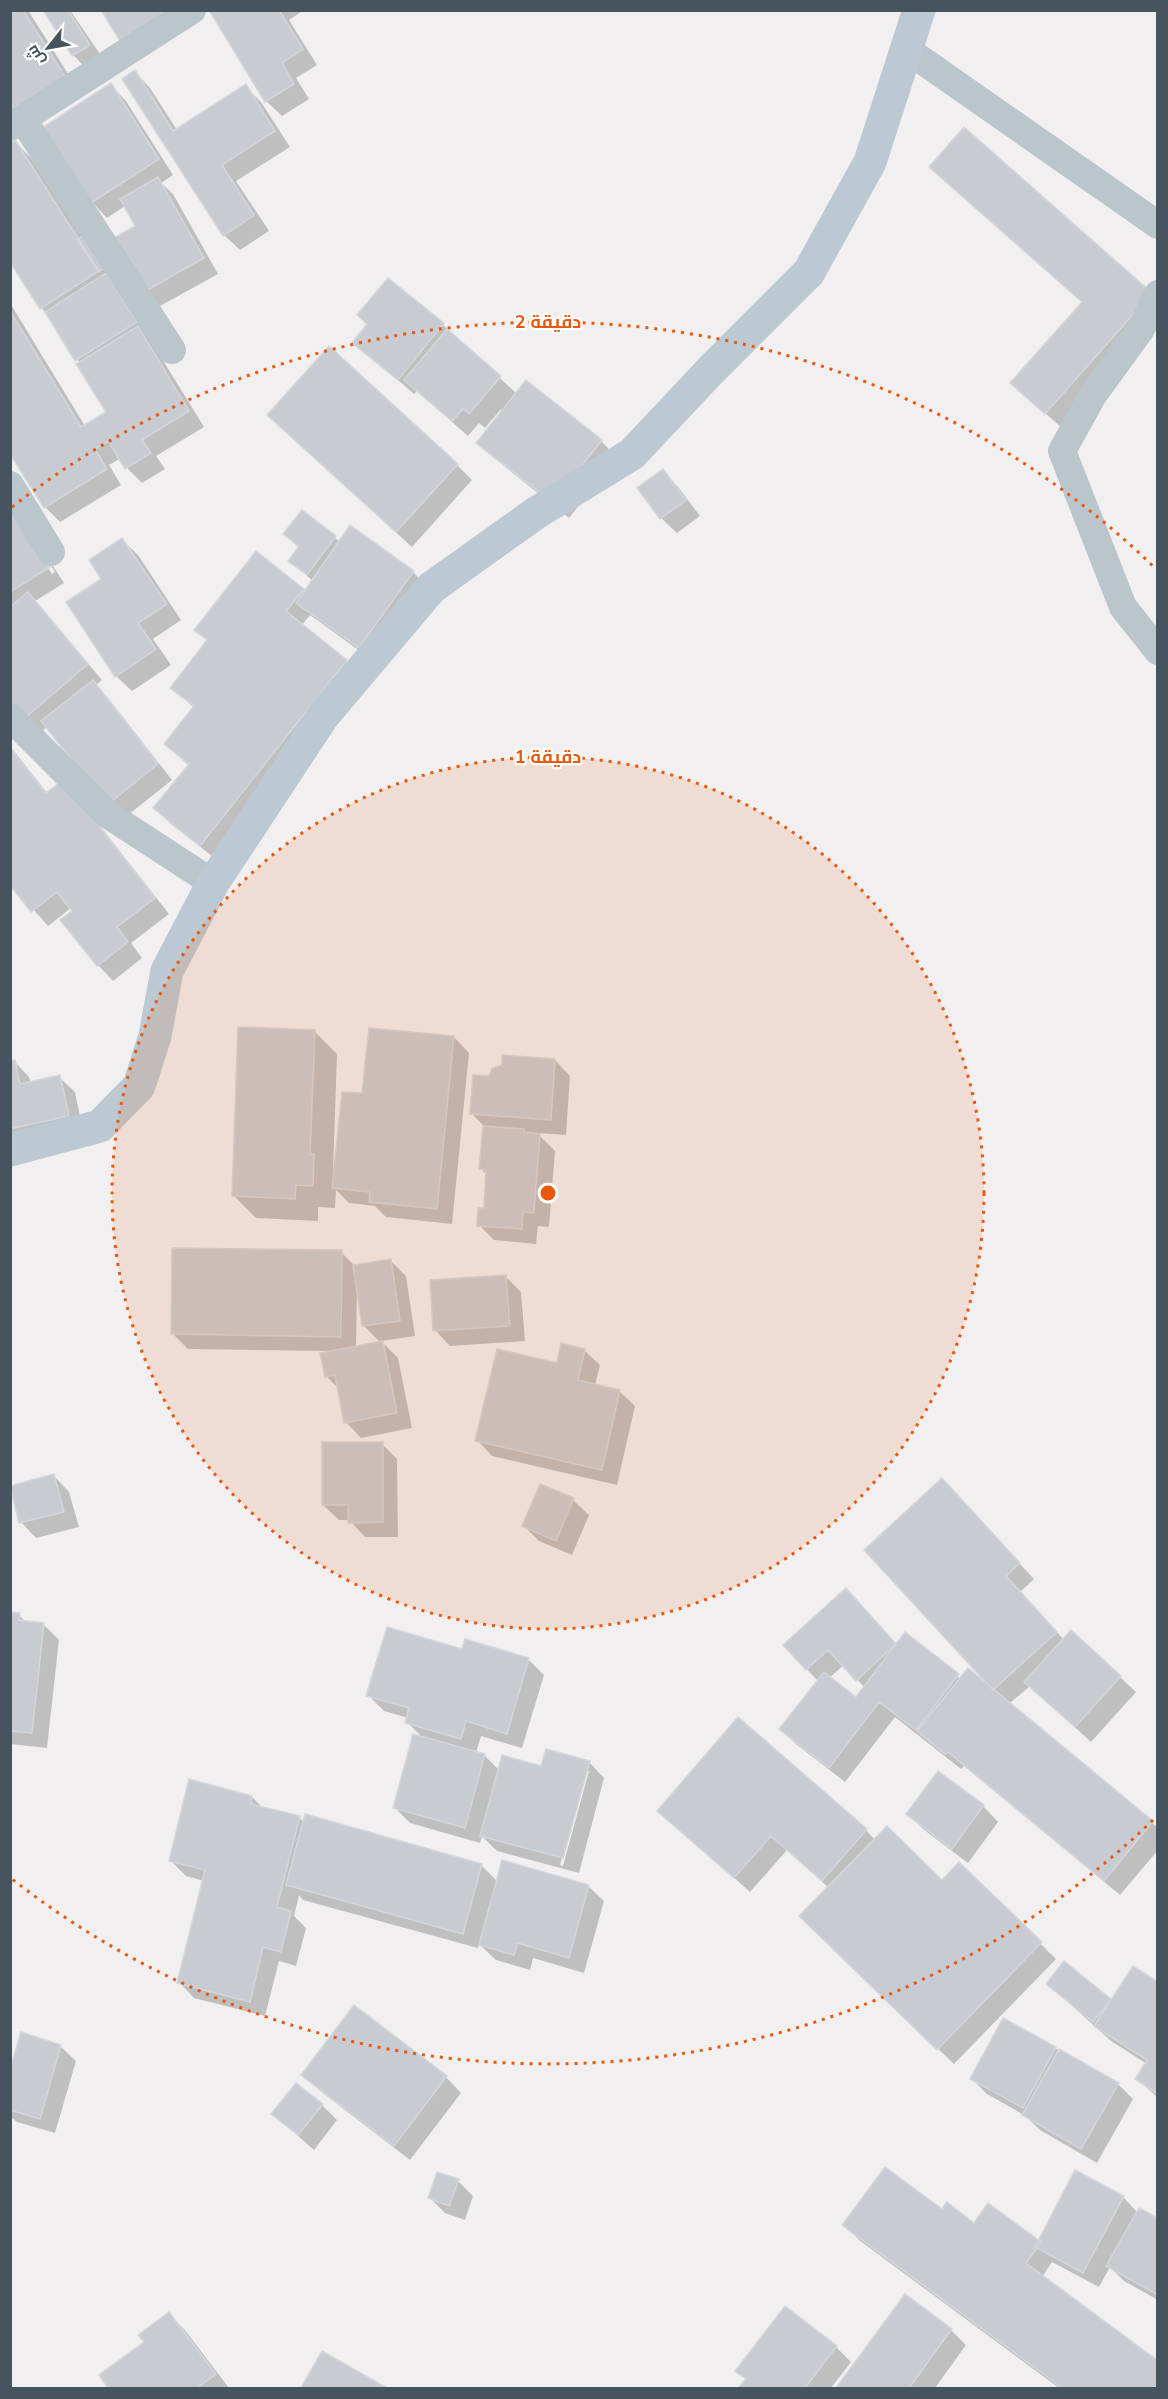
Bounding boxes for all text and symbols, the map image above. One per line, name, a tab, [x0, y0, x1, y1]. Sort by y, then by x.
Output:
north arrow	[18, 18, 78, 78]
text: ش	[21, 41, 51, 70]
text: 2 دقيقة	[515, 310, 581, 334]
text: 1 دقيقة	[515, 745, 581, 769]
centre of rings	[538, 1183, 558, 1203]

